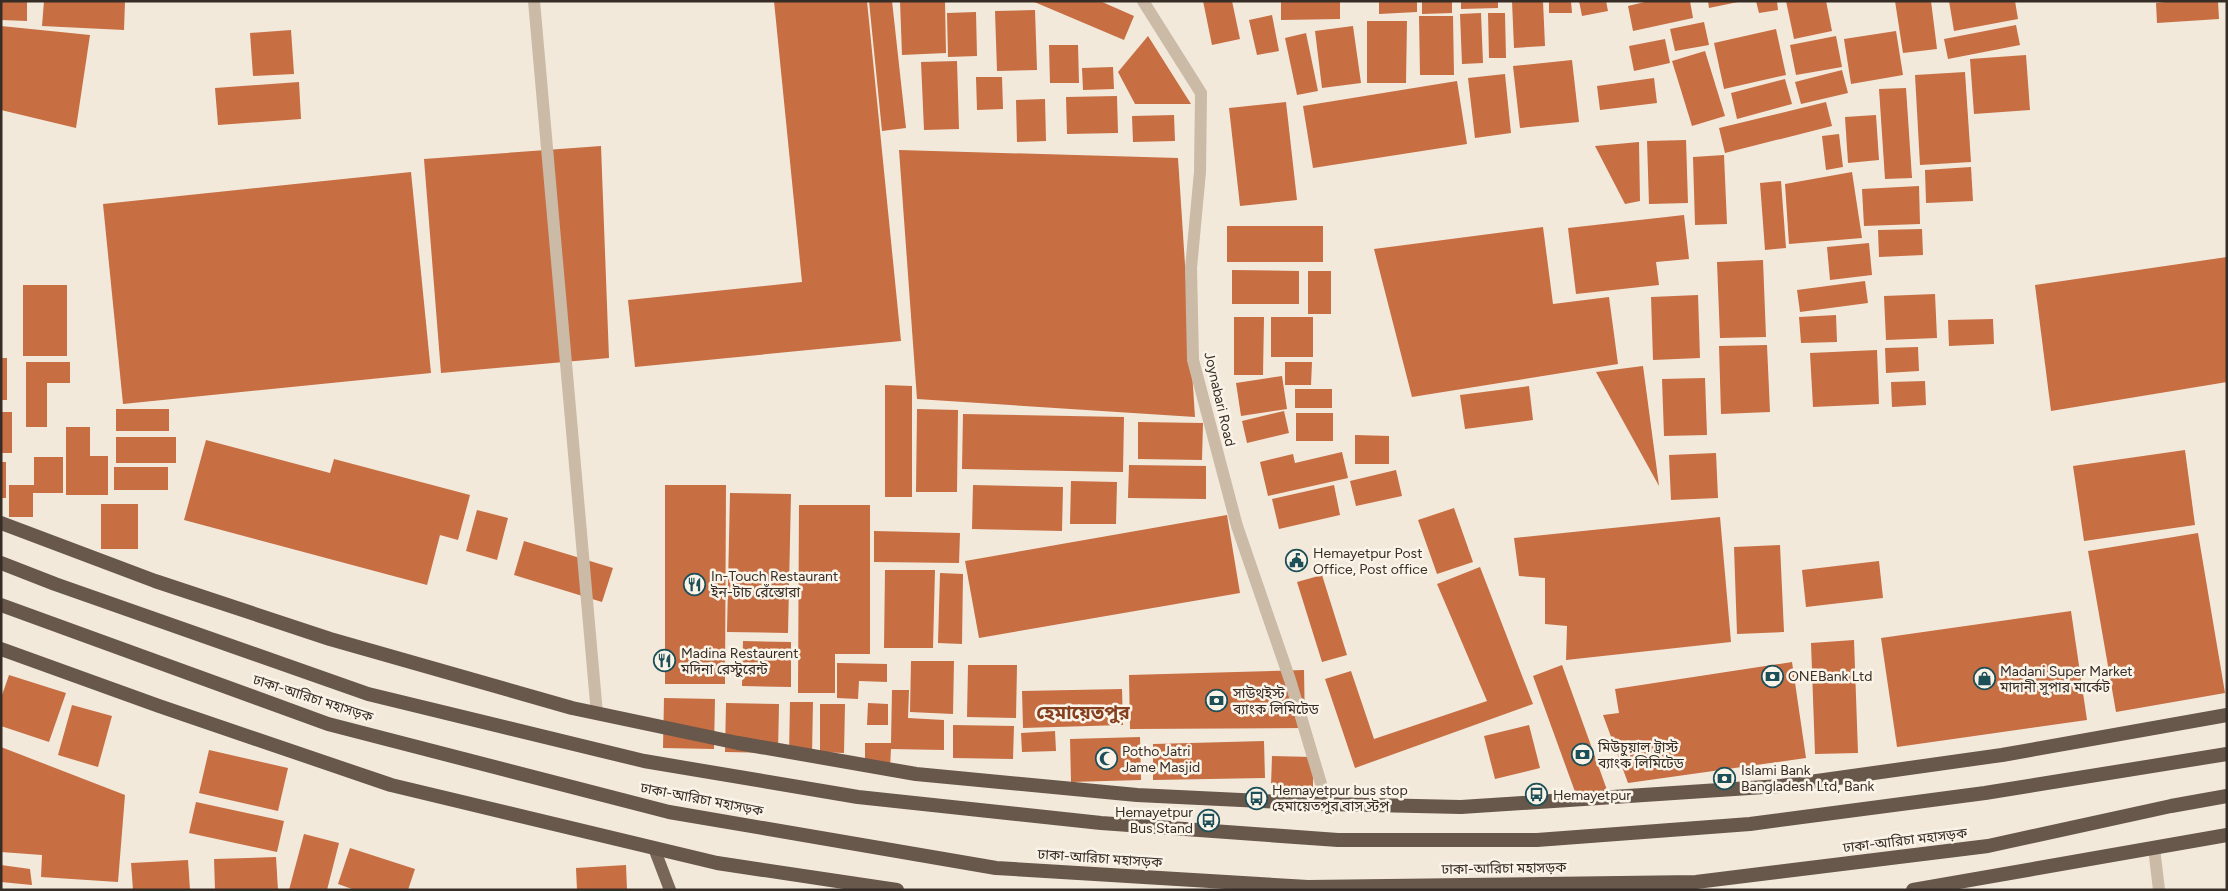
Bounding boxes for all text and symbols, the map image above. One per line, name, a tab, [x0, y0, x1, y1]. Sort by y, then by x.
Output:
street label: Joynabari Road	[1200, 350, 1239, 448]
place label: Hemayetpur Post Office, Post office	[1313, 545, 1428, 578]
public building icon: Hemayetpur Post Office, Post office	[1285, 549, 1309, 573]
place label: In-Touch Restaurant ইন-টাচ রেঁস্তোরা	[710, 568, 838, 601]
restaurant icon: In-Touch Restaurant ইন-টাচ রেঁস্তোরা	[683, 572, 707, 596]
place label: Madina Restaurent মদিনা রেস্টুরেন্ট	[680, 645, 798, 678]
restaurant icon: Madina Restaurent মদিনা রেস্টুরেন্ট	[653, 649, 677, 673]
place label: Madani Super Market মাদানী সুপার মার্কেট	[1999, 663, 2133, 696]
bank icon: ONEBank Ltd	[1760, 664, 1784, 688]
shop icon: Madani Super Market মাদানী সুপার মার্কেট	[1972, 667, 1996, 691]
place label: ONEBank Ltd	[1788, 668, 1872, 685]
street label: ঢাকা-আরিচা মহাসড়ক	[250, 671, 376, 726]
place label: সাউথইস্ট ব্যাংক লিমিটেড	[1232, 685, 1320, 718]
bank icon: সাউথইস্ট ব্যাংক লিমিটেড	[1205, 689, 1229, 713]
district label: হেমায়েতপুর	[1036, 701, 1130, 724]
place label: মিউচুয়াল ট্রাস্ট ব্যাংক লিমিটেড	[1597, 739, 1685, 772]
place label: Potho Jatri Jame Masjid	[1122, 743, 1200, 776]
bank icon: মিউচুয়াল ট্রাস্ট ব্যাংক লিমিটেড	[1570, 743, 1594, 767]
mosque icon: Potho Jatri Jame Masjid	[1094, 747, 1118, 771]
place label: Islami Bank Bangladesh Ltd, Bank	[1741, 762, 1874, 795]
bank icon: Islami Bank Bangladesh Ltd, Bank	[1713, 766, 1737, 790]
street label: ঢাকা-আরিচা মহাসড়ক	[638, 779, 766, 820]
place label: Hemayetpur bus stop হেমায়েতপুর বাস স্টপ	[1272, 782, 1408, 815]
bus stop icon: Hemayetpur	[1525, 783, 1549, 807]
bus stop icon: Hemayetpur bus stop হেমায়েতপুর বাস স্টপ	[1244, 786, 1268, 810]
place label: Hemayetpur	[1553, 787, 1631, 804]
place label: Hemayetpur Bus Stand	[1115, 804, 1193, 837]
bus stop icon: Hemayetpur Bus Stand	[1197, 808, 1221, 832]
street label: ঢাকা-আরিচা মহাসড়ক	[1841, 824, 1969, 857]
street label: ঢাকা-আরিচা মহাসড়ক	[1036, 846, 1164, 871]
street label: ঢাকা-আরিচা মহাসড়ক	[1440, 859, 1567, 878]

